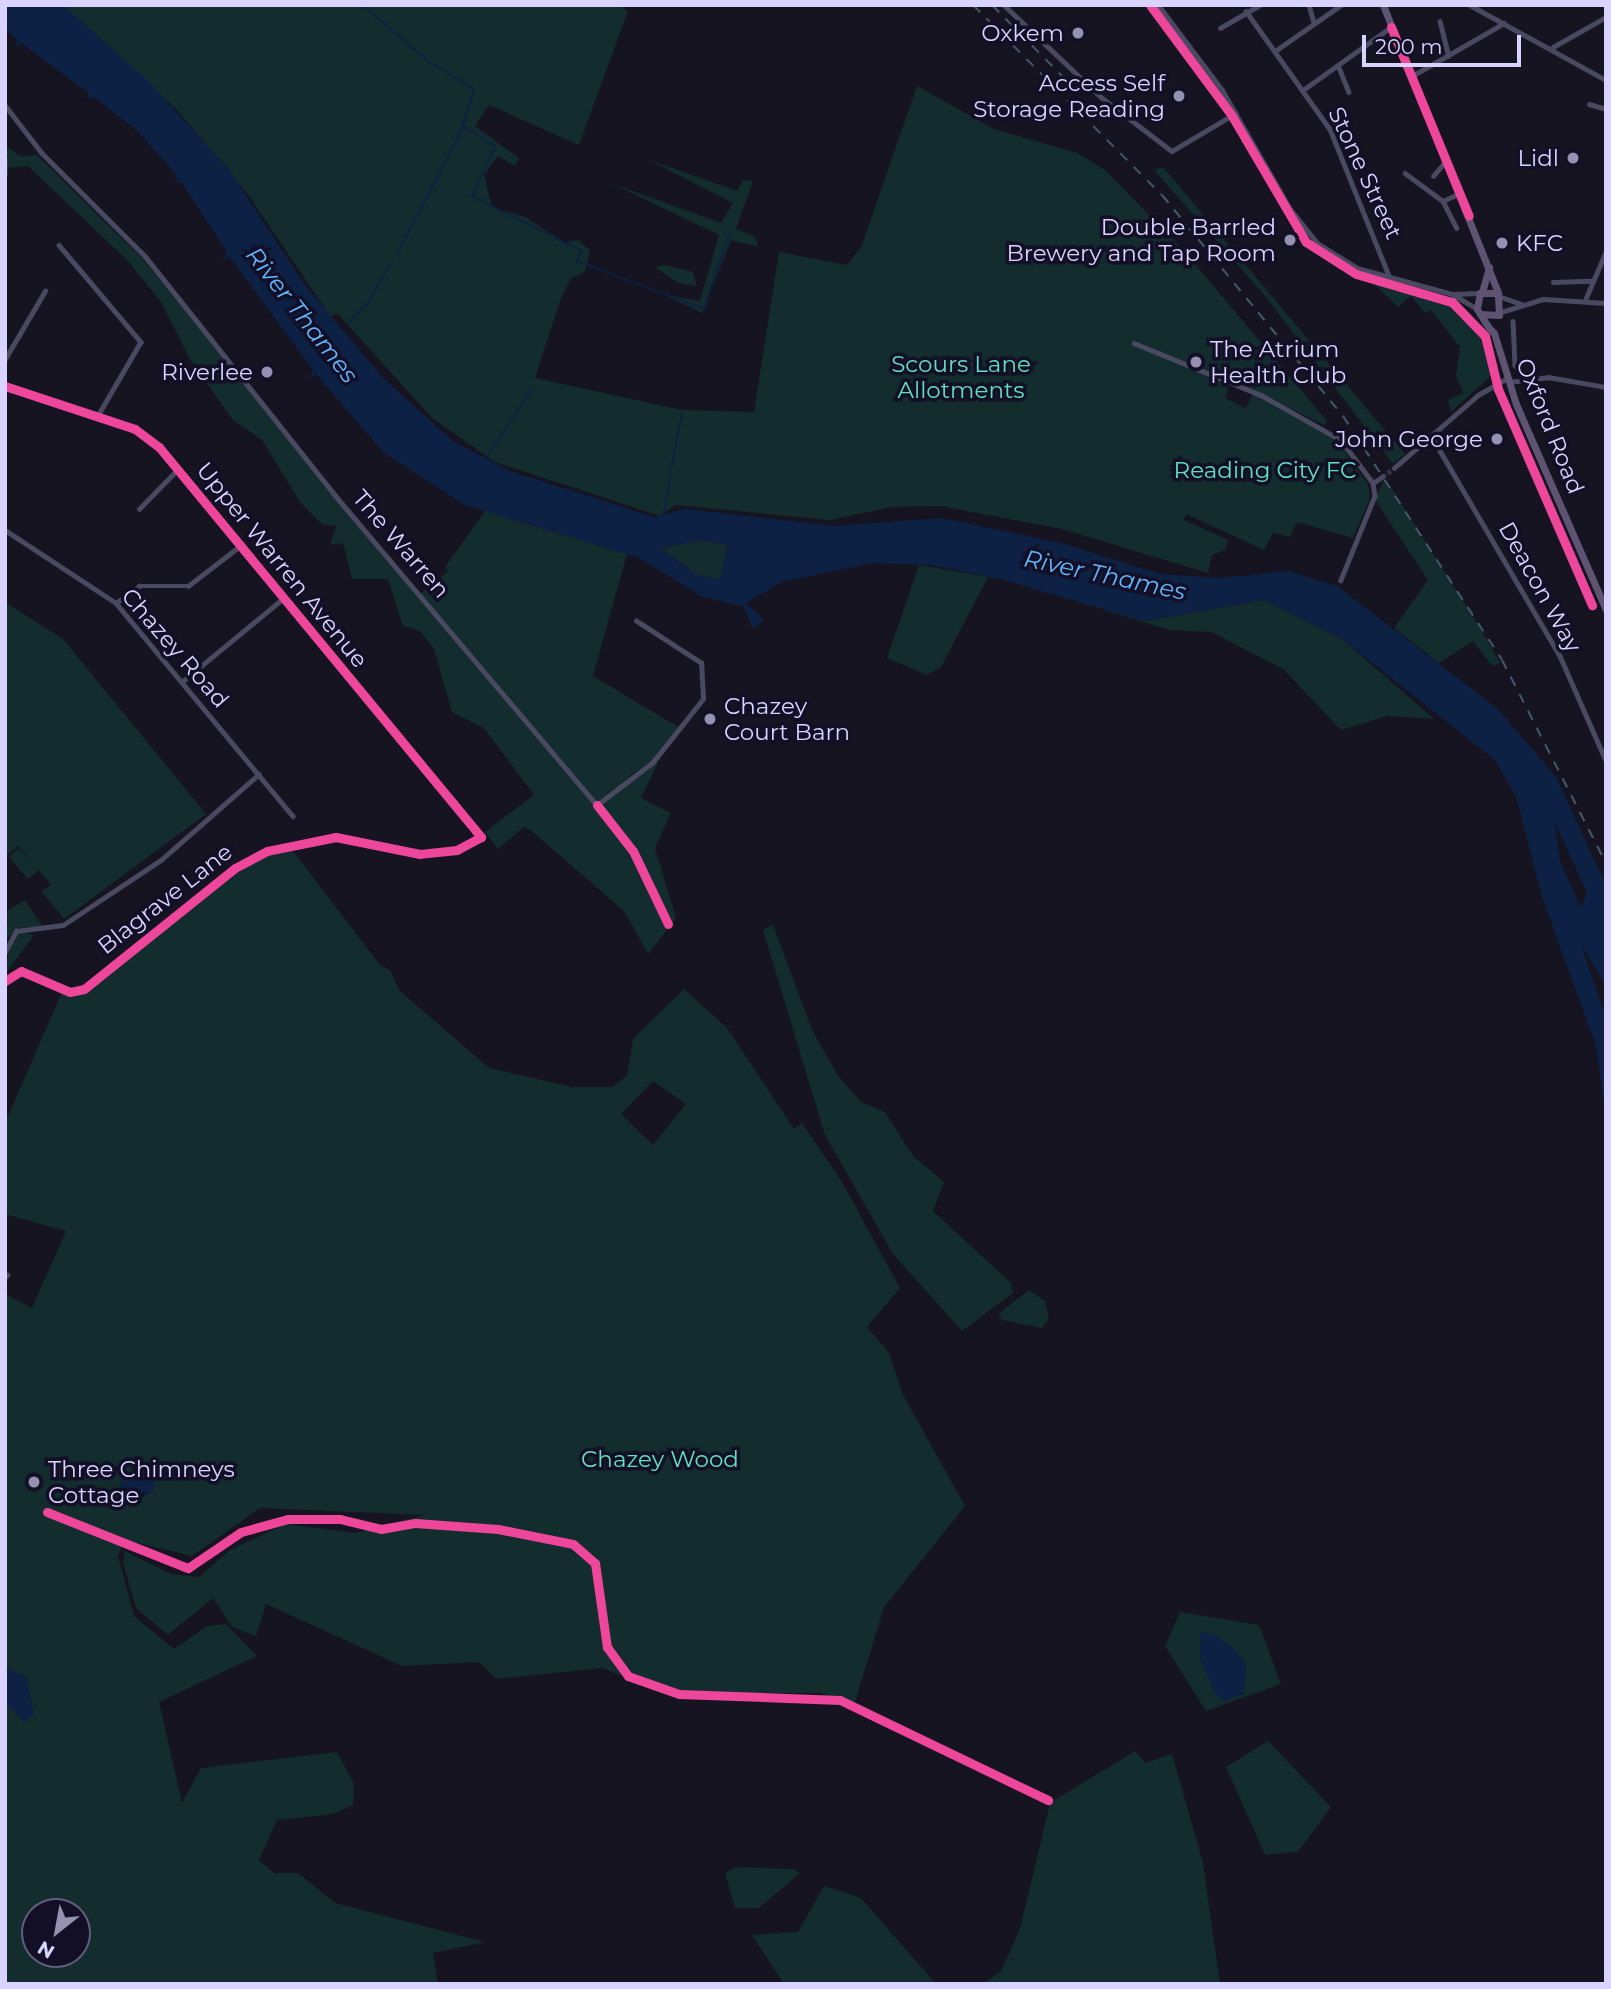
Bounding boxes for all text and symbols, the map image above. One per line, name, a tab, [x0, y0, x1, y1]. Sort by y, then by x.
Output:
place label: Oxkem	[981, 19, 1064, 47]
scale bar	[1366, 21, 1525, 65]
marker: Oxkem	[1070, 25, 1086, 41]
text: 200 m	[1375, 34, 1442, 59]
place label: Access Self Storage Reading	[973, 69, 1165, 123]
marker: Access Self Storage Reading	[1171, 88, 1187, 104]
street label: Stone Street	[1322, 103, 1408, 243]
place label: Lidl	[1517, 144, 1559, 172]
marker: Lidl	[1565, 150, 1581, 166]
place label: Double Barrled Brewery and Tap Room	[1006, 213, 1276, 267]
place label: KFC	[1516, 229, 1563, 257]
marker: Double Barrled Brewery and Tap Room	[1282, 232, 1298, 248]
marker: KFC	[1494, 235, 1510, 251]
water label: River Thames	[240, 241, 364, 389]
place label: The Atrium Health Club	[1210, 335, 1346, 389]
park label: Scours Lane Allotments	[891, 350, 1031, 404]
marker: The Atrium Health Club	[1188, 354, 1204, 370]
street label: Oxford Road	[1510, 354, 1590, 498]
place label: Riverlee	[161, 358, 253, 386]
marker: Riverlee	[259, 364, 275, 380]
place label: John George	[1335, 425, 1483, 453]
marker: John George	[1489, 431, 1505, 447]
park label: Reading City FC	[1174, 456, 1356, 484]
street label: Upper Warren Avenue	[191, 457, 373, 673]
street label: The Warren	[347, 484, 455, 604]
street label: Deacon Way	[1493, 517, 1587, 657]
water label: River Thames	[1021, 544, 1189, 606]
street label: Chazey Road	[116, 583, 234, 713]
place label: Chazey Court Barn	[724, 692, 850, 746]
marker: Chazey Court Barn	[702, 711, 718, 727]
street label: Blagrave Lane	[92, 838, 238, 960]
park label: Chazey Wood	[581, 1445, 739, 1473]
place label: Three Chimneys Cottage	[48, 1455, 235, 1509]
marker: Three Chimneys Cottage	[26, 1474, 42, 1490]
north arrow	[21, 1898, 91, 1968]
text: N	[33, 1936, 58, 1964]

